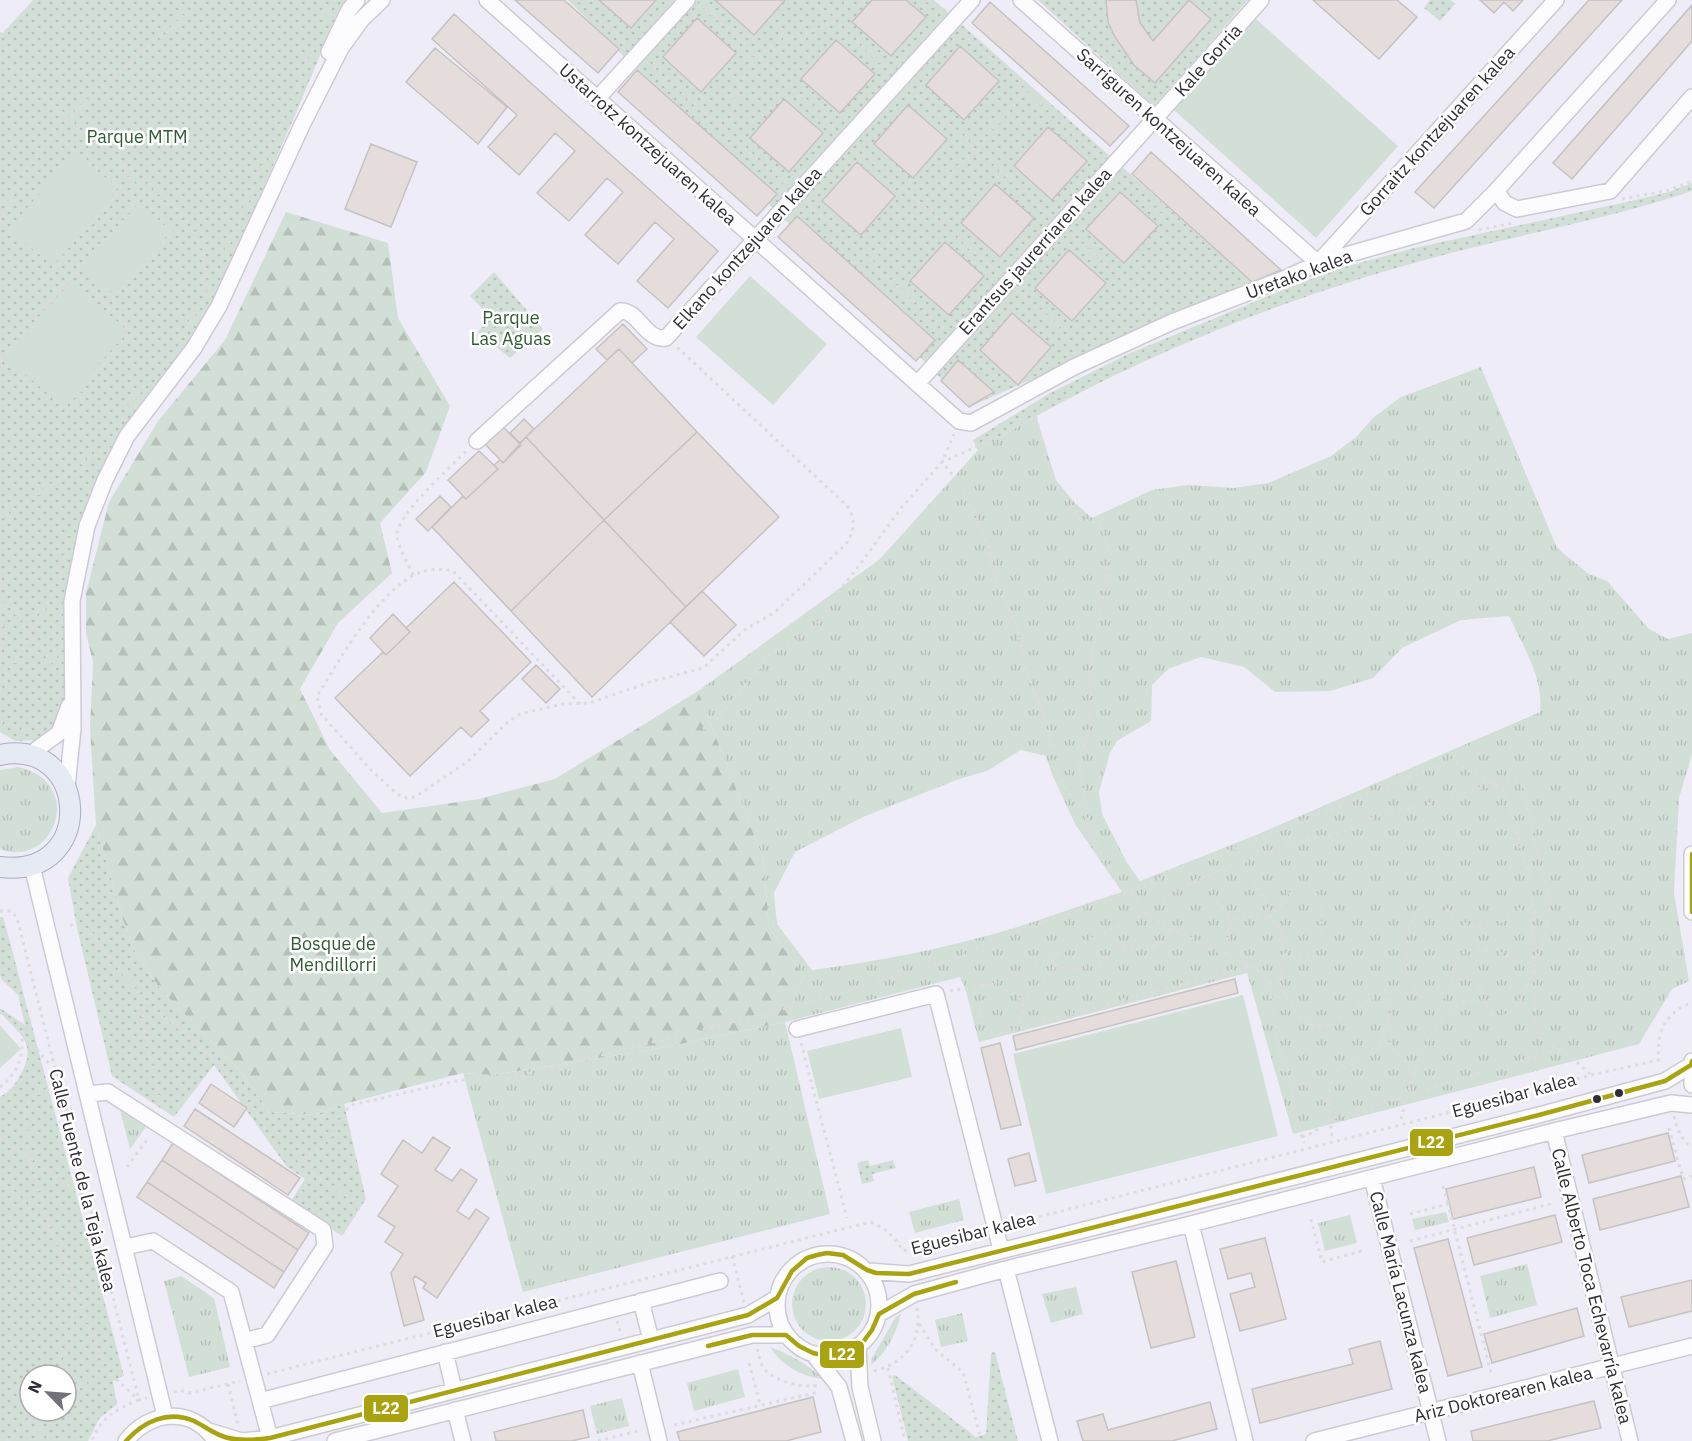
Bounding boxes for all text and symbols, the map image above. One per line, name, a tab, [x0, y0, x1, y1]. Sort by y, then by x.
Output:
street label: Kale Gorria	[1169, 19, 1247, 101]
street label: Gorraitz kontzejuaren kalea	[1354, 41, 1520, 221]
street label: Sarriguren kontzejuaren kalea	[1072, 43, 1266, 221]
street label: Ustarrotz kontzejuaren kalea	[554, 58, 742, 230]
park label: Parque MTM	[86, 125, 188, 148]
street label: Elkano kontzejuaren kalea	[668, 161, 827, 334]
street label: Erantsus jaurerriaren kalea	[954, 162, 1117, 340]
street label: Uretako kalea	[1243, 244, 1356, 304]
park label: Parque Las Aguas	[470, 306, 552, 350]
park label: Bosque de Mendillorri	[289, 932, 377, 976]
street label: Calle Fuente de la Teja kalea	[44, 1066, 122, 1294]
street label: Eguesibar kalea	[1449, 1067, 1579, 1123]
unlabelled marker	[1613, 1087, 1625, 1099]
unlabelled marker	[1591, 1093, 1603, 1105]
line badge: L22	[1409, 1128, 1454, 1157]
text: L22	[1417, 1132, 1445, 1152]
street label: Calle Alberto Toca Echevarría kalea	[1547, 1146, 1638, 1427]
street label: Calle María Lacunza kalea	[1365, 1189, 1437, 1396]
street label: Eguesibar kalea	[908, 1206, 1038, 1260]
street label: Eguesibar kalea	[430, 1289, 560, 1343]
line badge: L22	[819, 1340, 865, 1369]
text: L22	[828, 1344, 856, 1364]
street label: Ariz Doktorearen kalea	[1411, 1361, 1595, 1427]
north arrow	[18, 1363, 78, 1423]
text: N	[23, 1377, 46, 1396]
line badge: L22	[363, 1394, 409, 1423]
text: L22	[372, 1398, 400, 1418]

